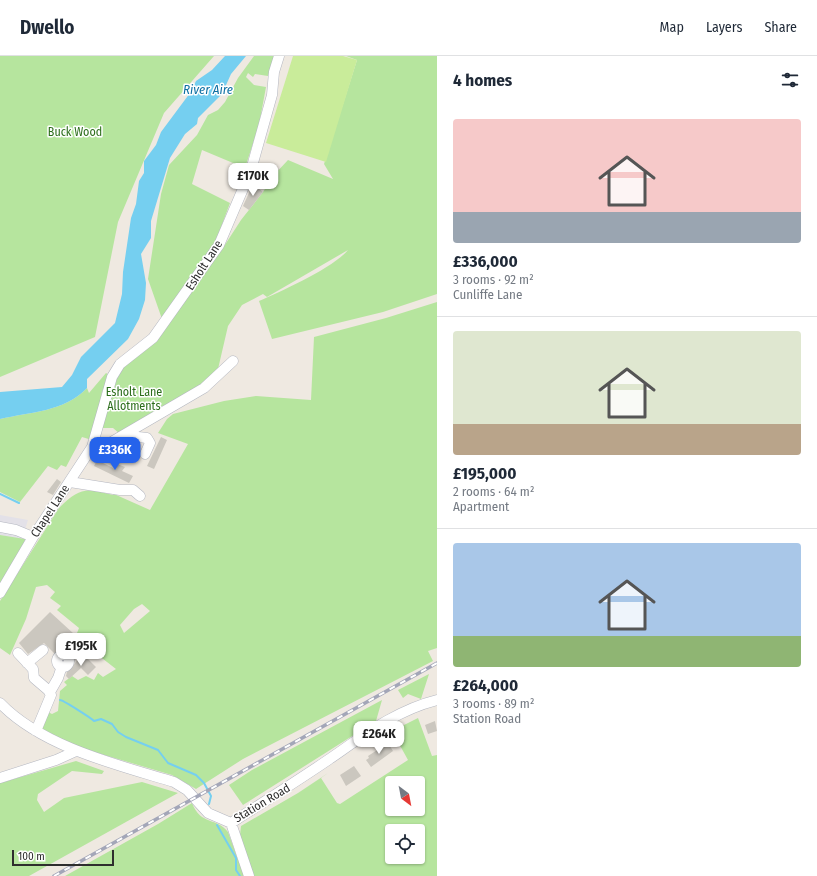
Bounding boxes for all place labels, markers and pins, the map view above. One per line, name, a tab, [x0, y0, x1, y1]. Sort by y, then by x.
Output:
pin: £170K	[225, 163, 281, 197]
pin: £336K	[87, 437, 143, 471]
pin: £195K	[53, 633, 109, 667]
pin: £264K	[351, 721, 407, 755]

